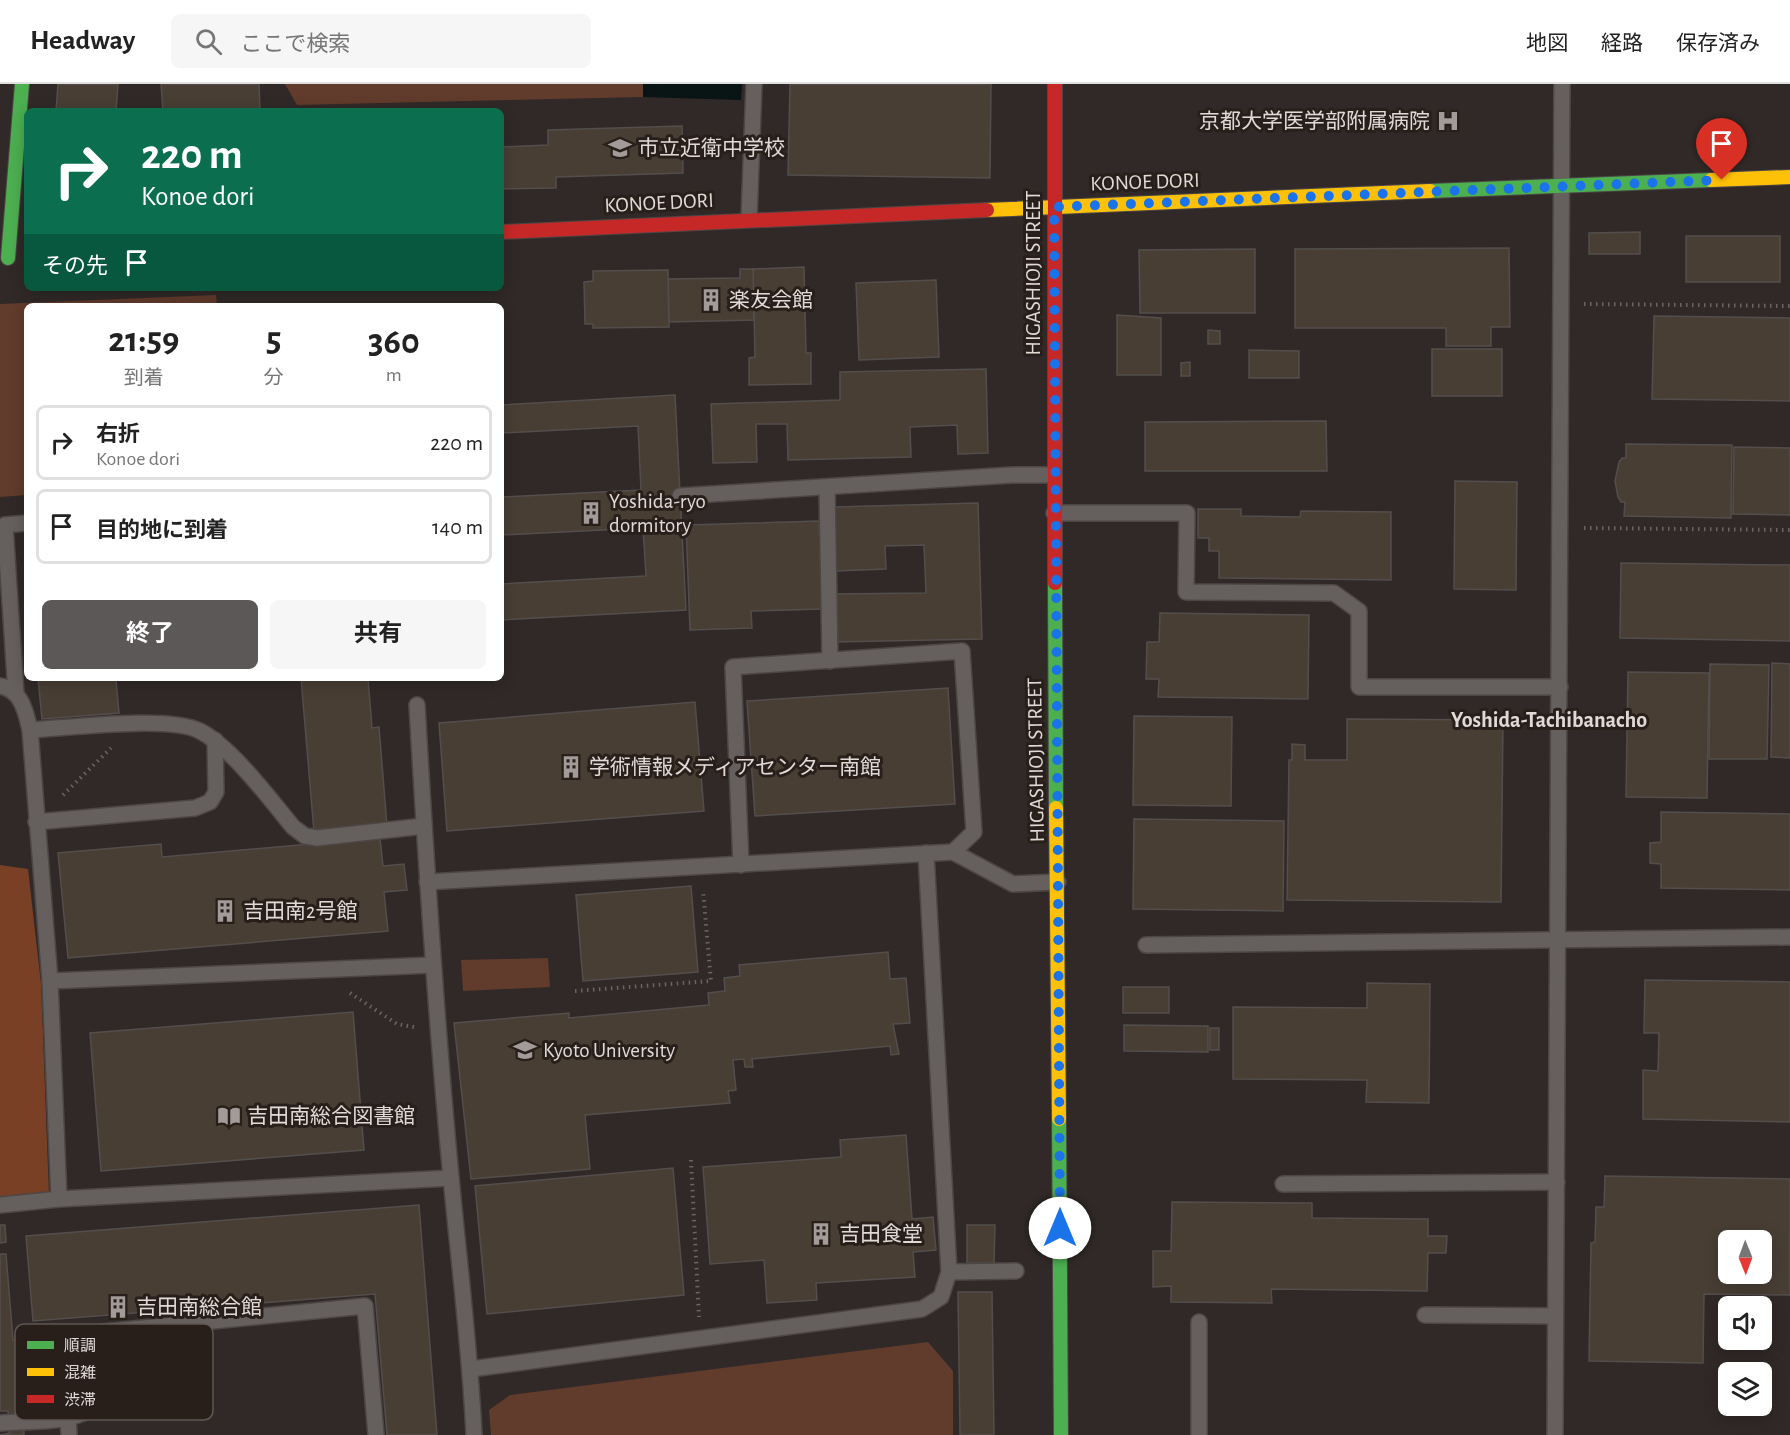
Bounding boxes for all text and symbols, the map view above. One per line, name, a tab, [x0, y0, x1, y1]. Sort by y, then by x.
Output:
search box	[171, 14, 591, 68]
icon: search	[192, 25, 225, 58]
text: Headway	[30, 27, 135, 55]
text: ここで検索	[240, 33, 350, 55]
text: 地図	[1526, 33, 1568, 54]
text: 経路	[1601, 33, 1643, 54]
text: 保存済み	[1676, 33, 1760, 54]
hospital icon: 京都大学医学部附属病院	[1435, 108, 1461, 134]
place label: 京都大学医学部附属病院	[1199, 110, 1430, 132]
pin	[1696, 118, 1747, 180]
icon: arrive	[1705, 127, 1738, 160]
icon: right	[42, 132, 120, 210]
text: 220 m	[141, 134, 243, 176]
school or university icon: 市立近衛中学校	[607, 135, 633, 161]
place label: 市立近衛中学校	[638, 137, 785, 159]
street label: KONOE DORI	[1090, 170, 1200, 194]
text: Konoe dori	[141, 183, 254, 210]
street label: KONOE DORI	[604, 190, 714, 216]
street label: HIGASHIOJI STREET	[1023, 191, 1044, 355]
icon: arrive	[120, 246, 153, 279]
text: その先	[42, 255, 108, 277]
building icon: 楽友会館	[698, 287, 724, 313]
place label: 楽友会館	[729, 289, 813, 311]
text: 21:59	[108, 322, 179, 358]
text: 5	[266, 322, 281, 358]
text: 360	[368, 324, 420, 360]
text: m	[386, 365, 402, 385]
text: 到着	[124, 368, 164, 388]
text: 分	[264, 368, 284, 388]
text: 右折	[96, 423, 140, 445]
icon: right	[45, 426, 78, 459]
text: 220 m	[430, 432, 483, 454]
text: Konoe dori	[96, 449, 180, 469]
place label: Yoshida-ryo dormitory	[609, 491, 706, 536]
building icon: Yoshida-ryo dormitory	[578, 500, 604, 526]
icon: arrive	[45, 510, 78, 543]
text: 140 m	[432, 516, 483, 538]
text: 目的地に到着	[96, 519, 228, 541]
button: 終了	[42, 600, 258, 669]
button: 共有	[270, 600, 486, 669]
street label: HIGASHIOJI STREET	[1024, 677, 1048, 843]
district label: Yoshida-Tachibanacho	[1451, 709, 1647, 731]
building icon: 学術情報メディアセンター南館	[558, 754, 584, 780]
place label: 学術情報メディアセンター南館	[589, 756, 881, 778]
building icon: 吉田南2号館	[212, 898, 238, 924]
place label: 吉田南2号館	[243, 900, 358, 922]
school or university icon: Kyoto University	[512, 1037, 538, 1063]
place label: Kyoto University	[543, 1040, 675, 1061]
library icon: 吉田南総合図書館	[216, 1103, 242, 1129]
place label: 吉田南総合図書館	[247, 1105, 415, 1127]
position arrow	[1028, 1196, 1092, 1260]
building icon: 吉田食堂	[808, 1221, 834, 1247]
place label: 吉田食堂	[839, 1223, 923, 1245]
north arrow	[1718, 1230, 1772, 1284]
map controls	[1718, 1230, 1772, 1416]
building icon: 吉田南総合館	[105, 1294, 131, 1320]
place label: 吉田南総合館	[136, 1296, 262, 1318]
button: sound	[1718, 1296, 1772, 1350]
legend	[15, 1324, 213, 1420]
text: 順調	[64, 1338, 96, 1354]
button: layers	[1718, 1362, 1772, 1416]
text: 混雑	[64, 1364, 96, 1381]
text: 渋滞	[64, 1392, 96, 1408]

